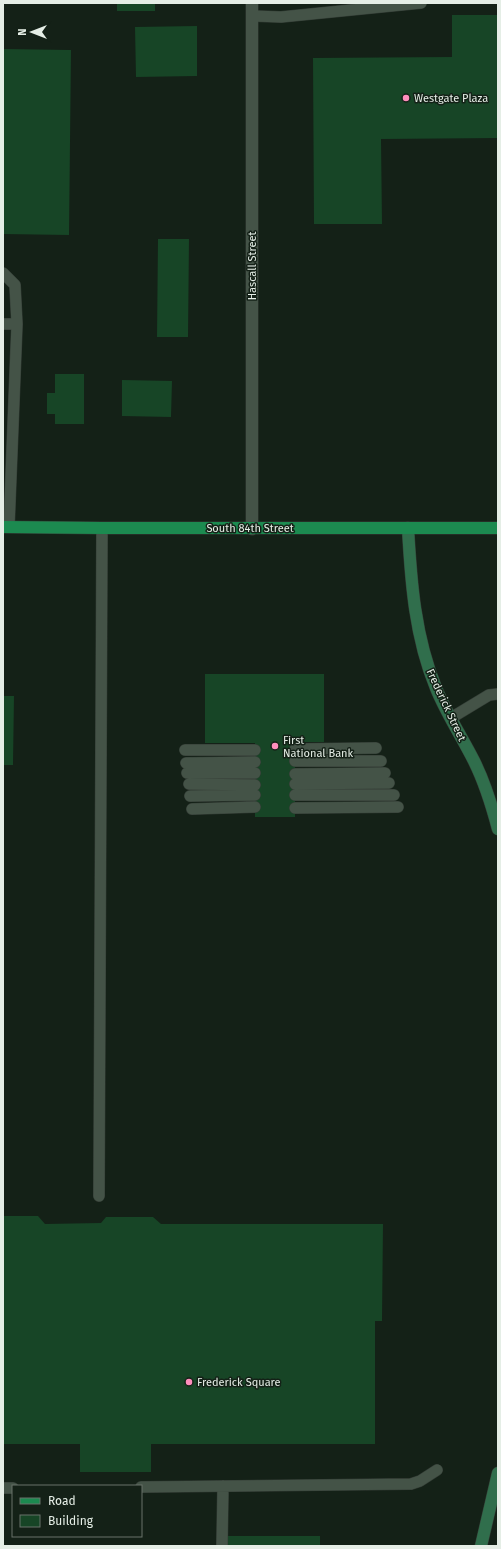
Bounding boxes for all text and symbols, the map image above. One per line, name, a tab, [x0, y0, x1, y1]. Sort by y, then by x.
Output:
north arrow	[12, 12, 52, 52]
text: N	[16, 28, 29, 36]
place label: Westgate Plaza	[414, 92, 488, 105]
marker: Westgate Plaza	[401, 93, 411, 103]
street label: Hascall Street	[246, 232, 259, 300]
street label: South 84th Street	[206, 522, 294, 535]
street label: Frederick Street	[424, 667, 468, 743]
place label: First National Bank	[283, 734, 354, 760]
marker: First National Bank	[270, 741, 280, 751]
place label: Frederick Square	[197, 1376, 281, 1389]
marker: Frederick Square	[184, 1377, 194, 1387]
legend	[12, 1485, 142, 1537]
text: Road	[48, 1494, 76, 1508]
text: Building	[48, 1514, 94, 1528]

